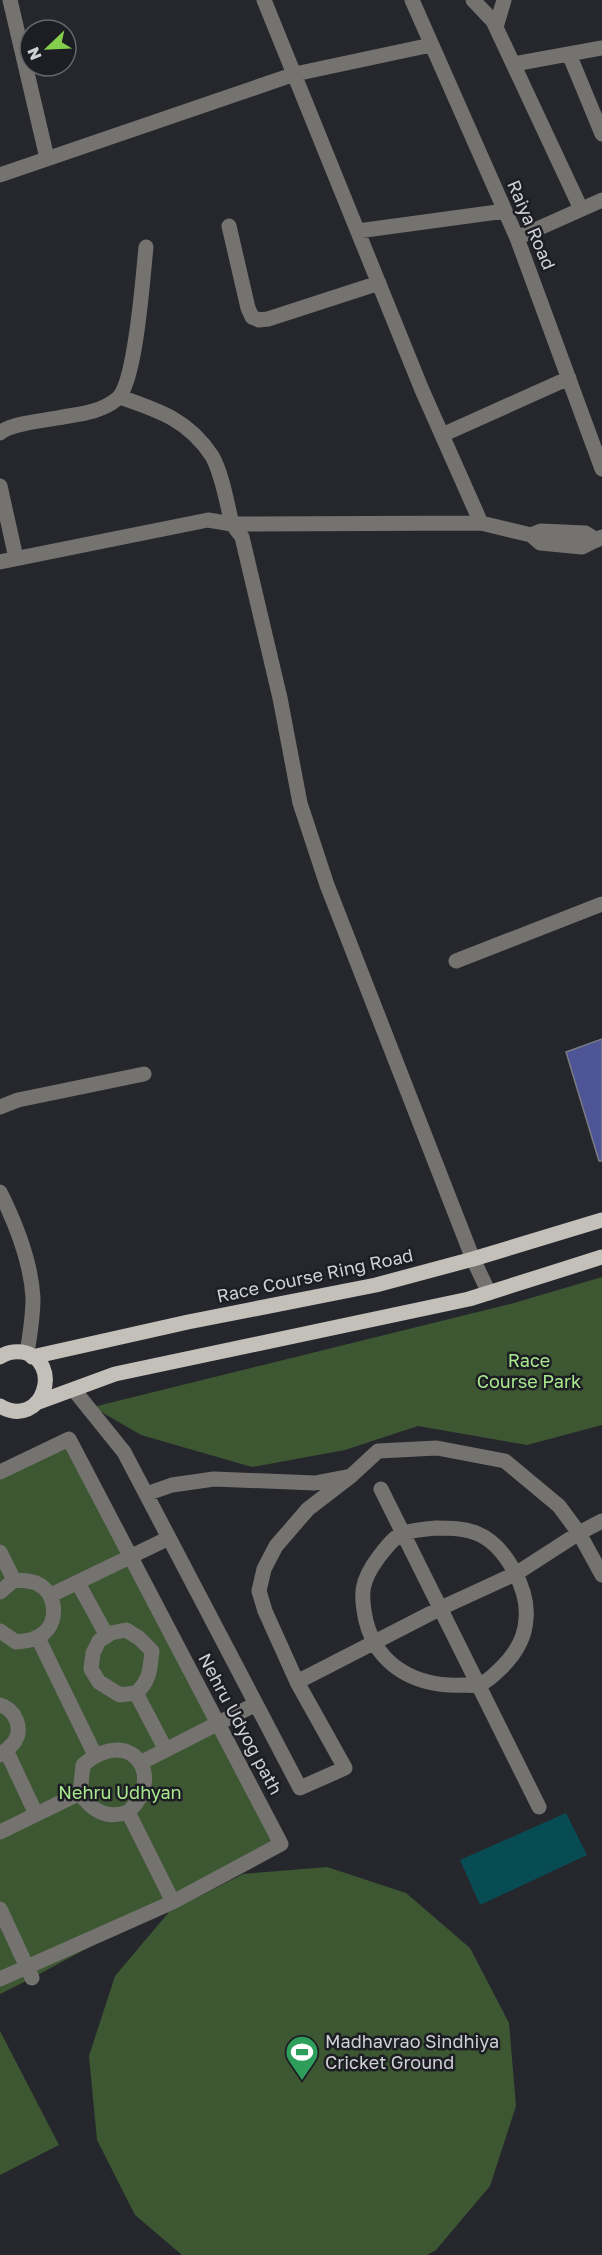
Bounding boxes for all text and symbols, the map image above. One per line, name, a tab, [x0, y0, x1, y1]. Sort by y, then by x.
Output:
north arrow	[18, 18, 78, 78]
text: N	[23, 44, 46, 63]
street label: Raiya Road	[503, 176, 561, 273]
street label: Race Course Ring Road	[215, 1243, 415, 1307]
park label: Race Course Park	[477, 1349, 581, 1392]
street label: Nehru Udyog path	[194, 1649, 288, 1798]
park label: Nehru Udhyan	[58, 1781, 182, 1803]
place label: Madhavrao Sindhiya Cricket Ground	[325, 2030, 499, 2073]
sports icon: Madhavrao Sindhiya Cricket Ground	[284, 2034, 320, 2081]

